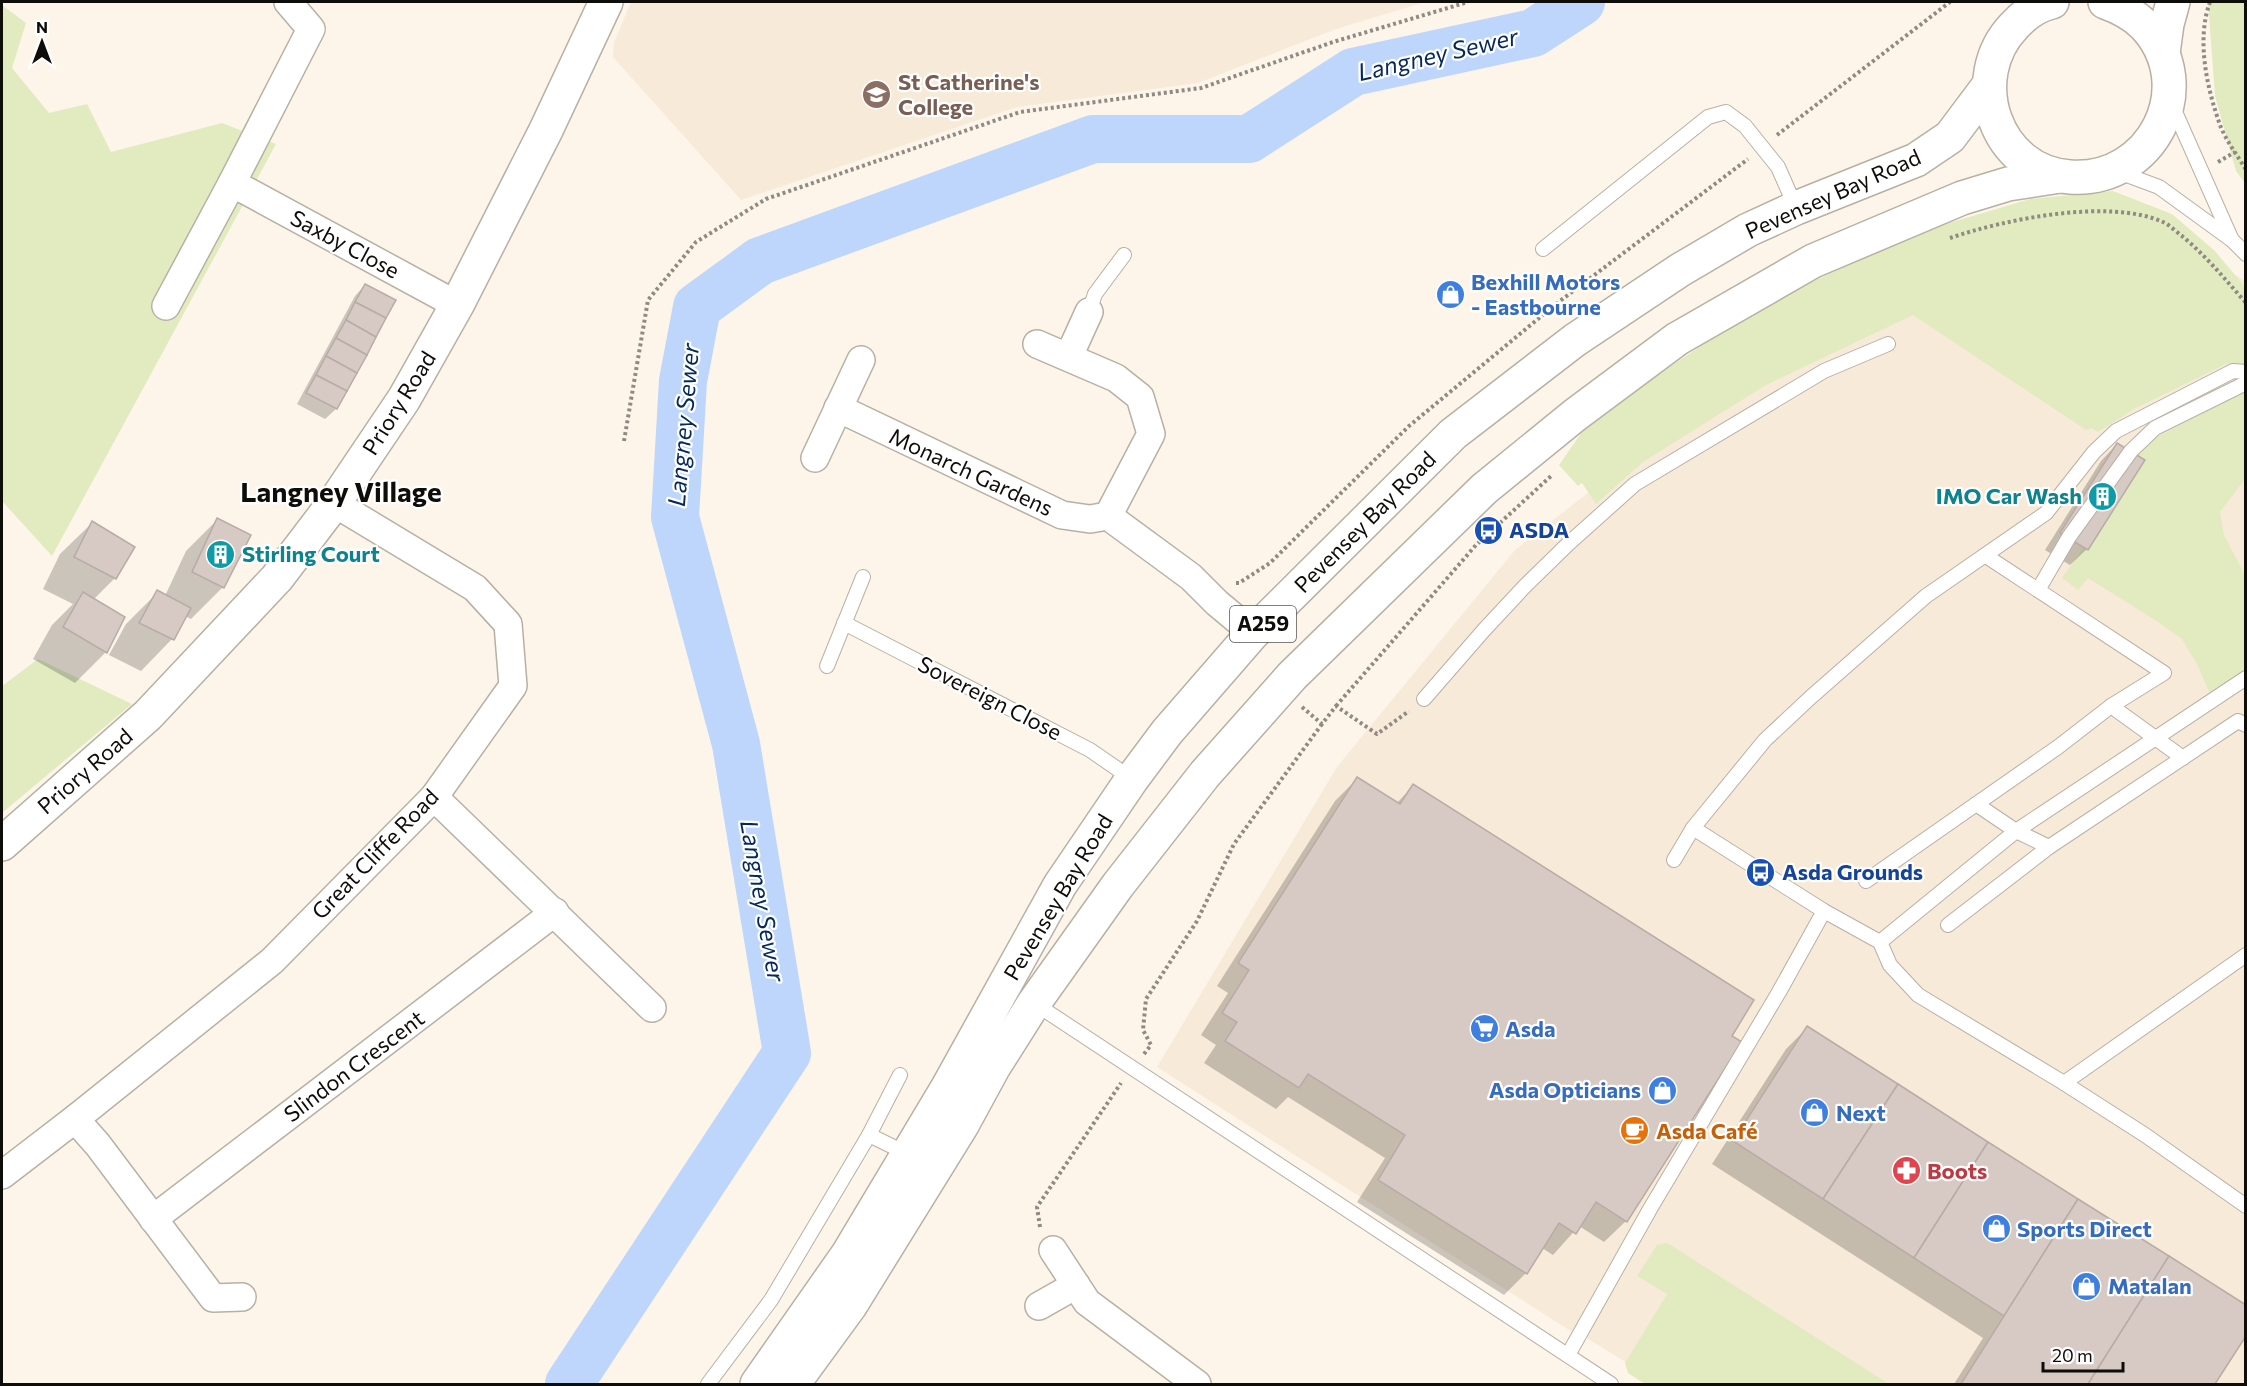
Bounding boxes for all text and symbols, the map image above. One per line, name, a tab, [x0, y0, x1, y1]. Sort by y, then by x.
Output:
north arrow	[12, 12, 72, 72]
text: N	[36, 17, 48, 36]
water label: Langney Sewer	[1355, 21, 1522, 86]
place label: St Catherine's College	[898, 68, 1039, 120]
school or university icon: St Catherine's College	[861, 79, 893, 111]
street label: Pevensey Bay Road	[1741, 143, 1925, 244]
street label: Saxby Close	[286, 204, 404, 284]
place label: Bexhill Motors - Eastbourne	[1471, 268, 1620, 320]
shop icon: Bexhill Motors - Eastbourne	[1434, 279, 1466, 311]
water label: Langney Sewer	[661, 341, 704, 508]
street label: Priory Road	[356, 346, 441, 460]
street label: Monarch Gardens	[885, 422, 1057, 521]
street label: Pevensey Bay Road	[1288, 445, 1441, 598]
district label: Langney Village	[240, 474, 442, 508]
building icon: IMO Car Wash	[2087, 480, 2119, 512]
place label: IMO Car Wash	[1936, 482, 2082, 509]
bus stop icon: ASDA	[1472, 514, 1504, 546]
place label: ASDA	[1509, 516, 1569, 543]
building icon: Stirling Court	[205, 538, 237, 570]
place label: Stirling Court	[242, 540, 380, 567]
road number: A259	[1230, 606, 1296, 642]
street label: Sovereign Close	[914, 650, 1067, 745]
street label: Priory Road	[32, 722, 138, 819]
street label: Great Cliffe Road	[306, 783, 444, 924]
street label: Pevensey Bay Road	[997, 809, 1118, 985]
water label: Langney Sewer	[735, 818, 792, 985]
bus stop icon: Asda Grounds	[1745, 856, 1777, 888]
place label: Asda Grounds	[1782, 858, 1923, 885]
street label: Slindon Crescent	[278, 1004, 429, 1127]
supermarket icon: Asda	[1468, 1013, 1500, 1045]
place label: Asda	[1505, 1015, 1556, 1042]
shop icon: Asda Opticians	[1646, 1074, 1678, 1106]
place label: Asda Opticians	[1489, 1076, 1641, 1103]
shop icon: Next	[1799, 1097, 1831, 1129]
place label: Next	[1836, 1099, 1886, 1126]
cafe icon: Asda Café	[1619, 1115, 1651, 1147]
place label: Asda Café	[1656, 1117, 1758, 1144]
pharmacy icon: Boots	[1890, 1155, 1922, 1187]
place label: Boots	[1927, 1157, 1987, 1184]
shop icon: Sports Direct	[1980, 1213, 2012, 1245]
place label: Sports Direct	[2017, 1215, 2152, 1242]
shop icon: Matalan	[2071, 1270, 2103, 1302]
place label: Matalan	[2108, 1272, 2192, 1299]
scale bar	[2043, 1335, 2122, 1373]
text: 20 m	[2052, 1344, 2093, 1366]

